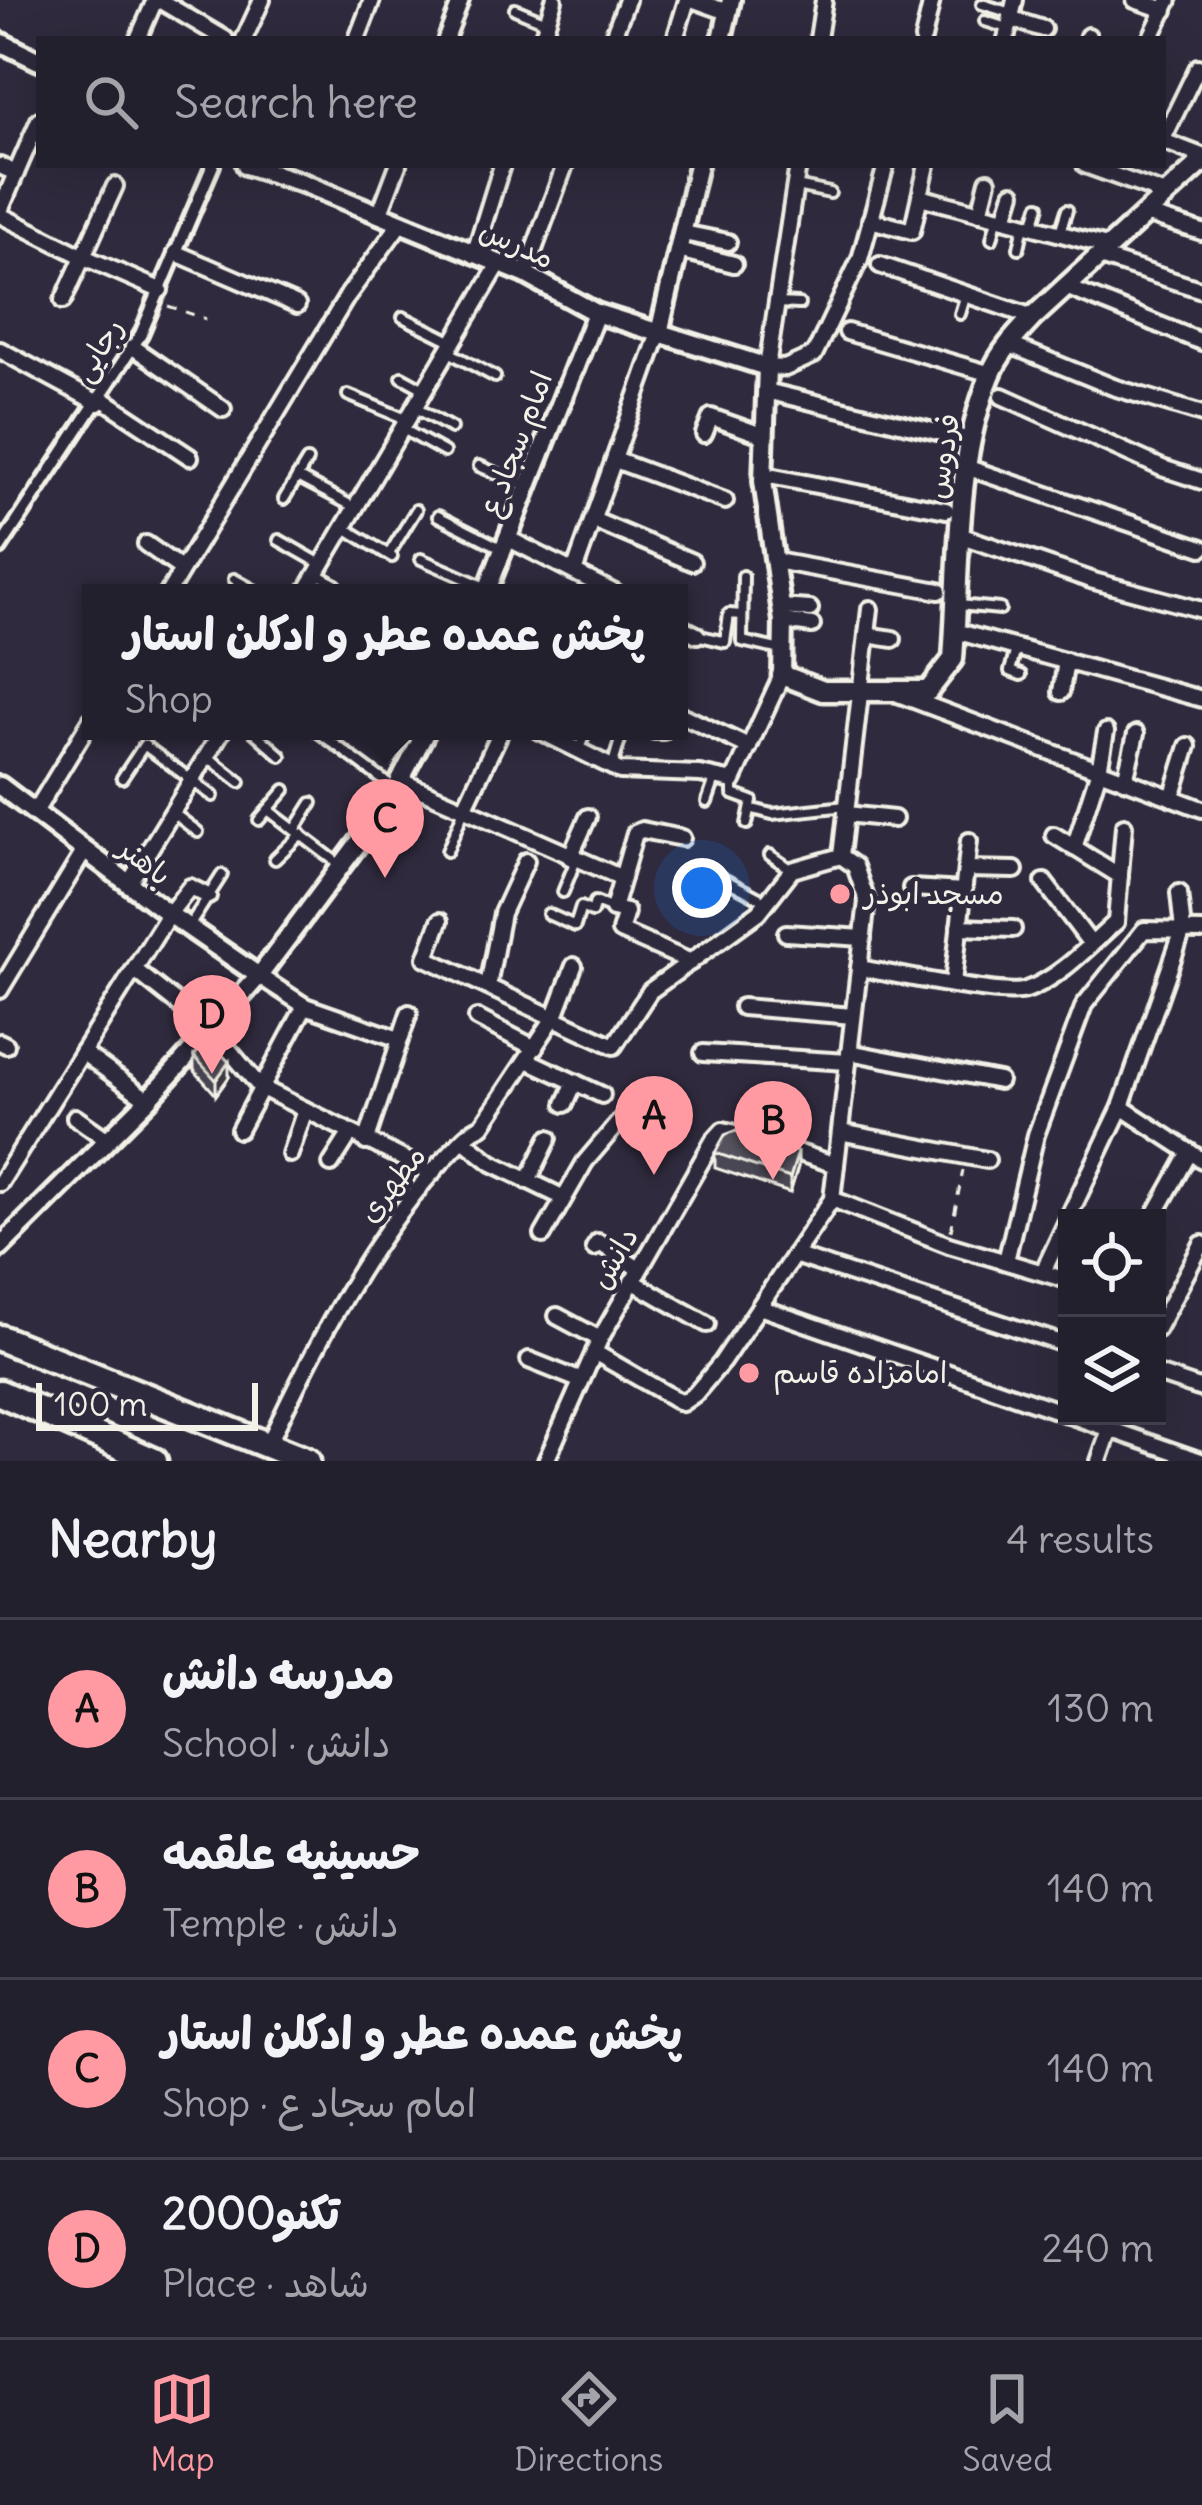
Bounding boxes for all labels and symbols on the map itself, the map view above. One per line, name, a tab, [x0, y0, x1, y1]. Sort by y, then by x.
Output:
street label: مدرس	[474, 210, 561, 276]
street label: رجایی	[63, 311, 132, 389]
street label: امام سجاد ع	[470, 365, 564, 523]
street label: فردوس	[917, 410, 968, 501]
pin: C	[346, 779, 424, 878]
street label: باهنر	[109, 827, 180, 894]
your location	[672, 858, 732, 918]
place label: مسجد ابوذر	[861, 874, 1004, 912]
marker: مسجد ابوذر	[827, 881, 853, 907]
pin: D	[173, 975, 251, 1074]
pin: A	[615, 1076, 693, 1175]
pin: B	[734, 1081, 812, 1180]
street label: مطهری	[349, 1137, 433, 1230]
street label: دانش	[580, 1220, 646, 1295]
place label: امامزاده قاسم	[773, 1353, 947, 1395]
marker: امامزاده قاسم	[736, 1360, 762, 1386]
scale bar	[36, 1377, 258, 1430]

